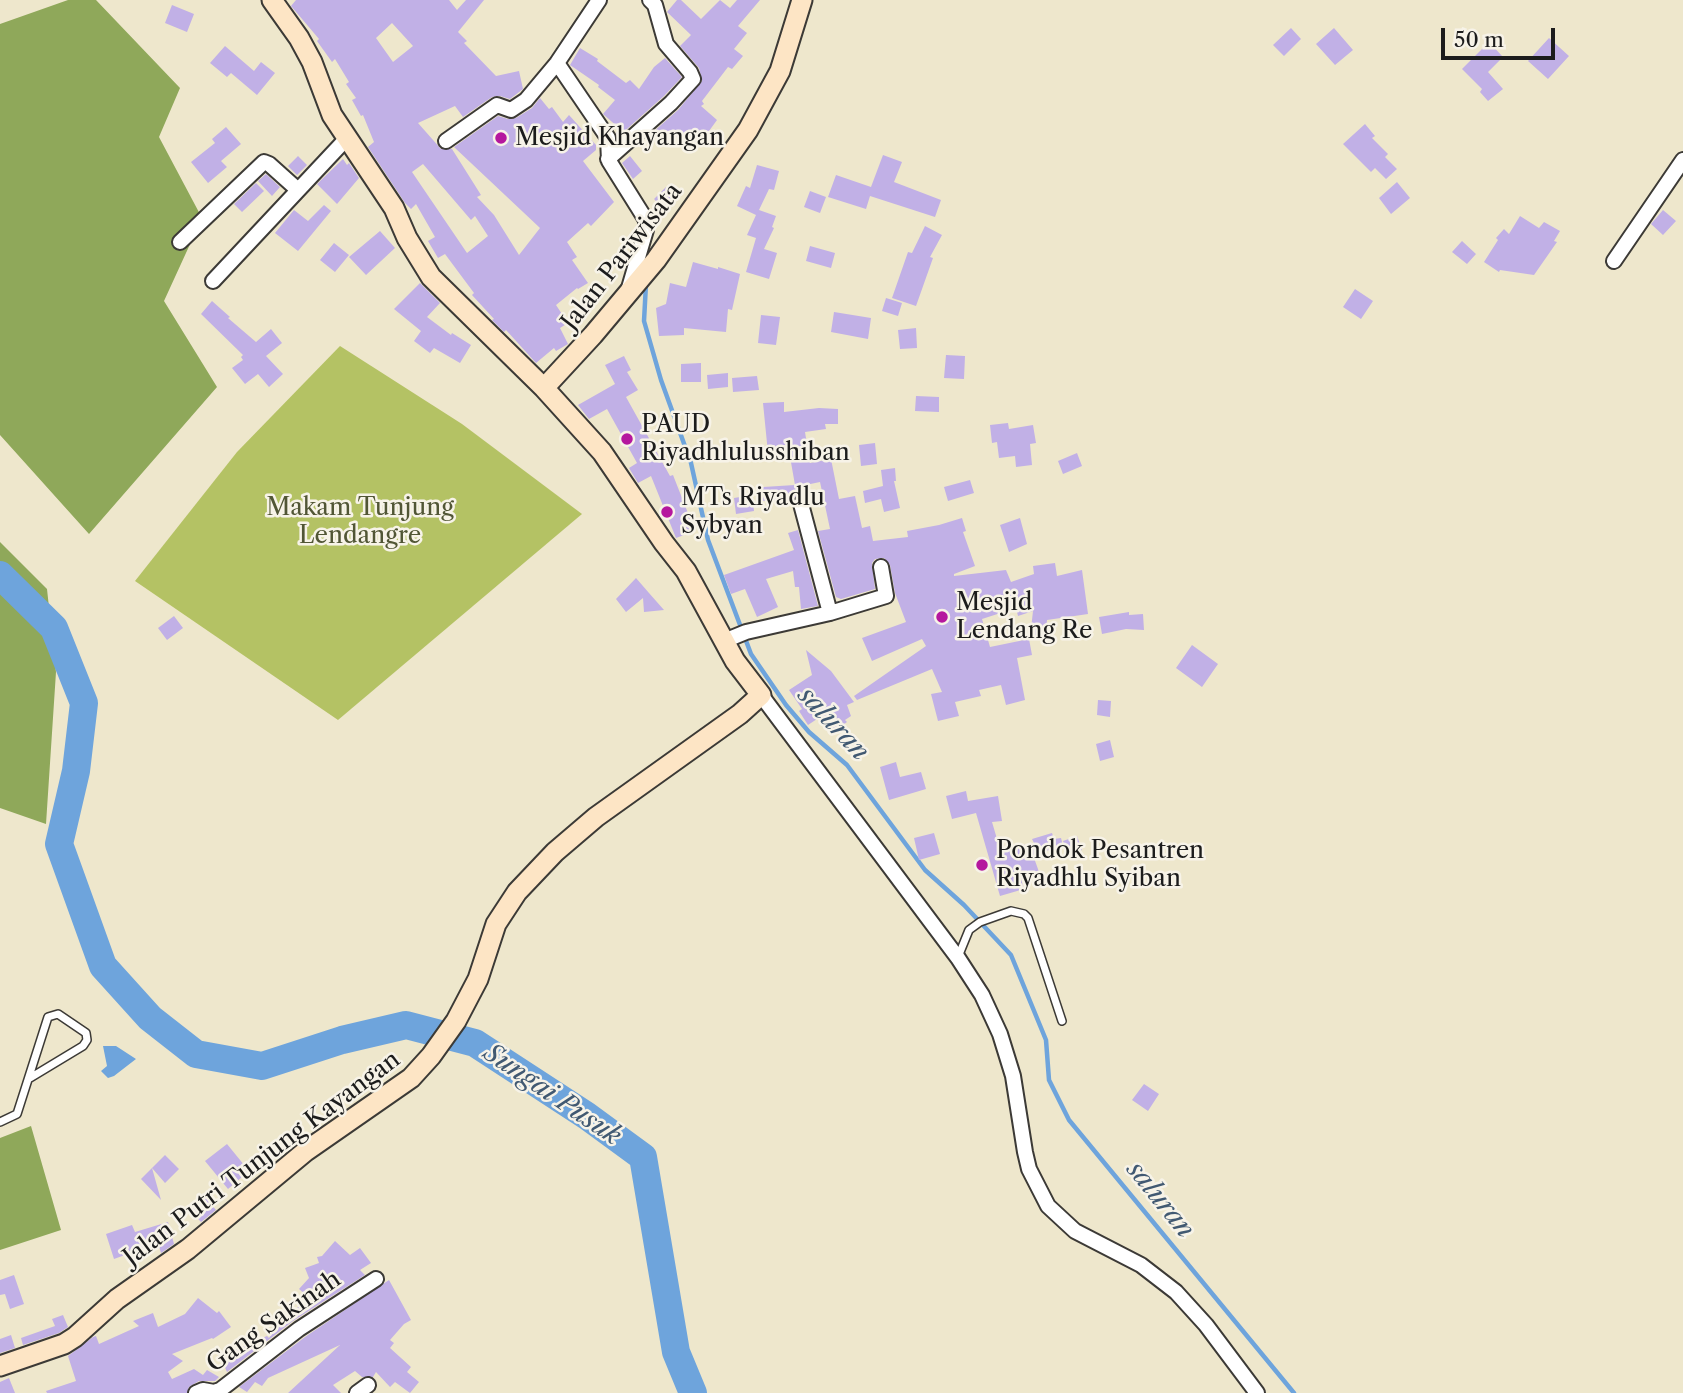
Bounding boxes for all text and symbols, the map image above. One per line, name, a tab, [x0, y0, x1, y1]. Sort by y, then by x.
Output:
scale bar	[1445, 14, 1559, 58]
text: 50 m	[1454, 27, 1504, 52]
place label: Mesjid Khayangan	[515, 124, 724, 152]
marker: Mesjid Khayangan	[493, 130, 509, 146]
street label: Jalan Pariwisata	[556, 178, 688, 336]
place label: PAUD Riyadhlulusshiban	[641, 411, 850, 467]
marker: PAUD Riyadhlulusshiban	[619, 431, 635, 447]
place label: MTs Riyadlu Sybyan	[681, 484, 825, 540]
park label: Makam Tunjung Lendangre	[266, 494, 454, 550]
marker: MTs Riyadlu Sybyan	[659, 504, 675, 520]
place label: Mesjid Lendang Re	[956, 589, 1092, 645]
marker: Mesjid Lendang Re	[934, 609, 950, 625]
water label: saluran	[791, 680, 875, 768]
place label: Pondok Pesantren Riyadhlu Syiban	[996, 837, 1204, 893]
marker: Pondok Pesantren Riyadhlu Syiban	[974, 857, 990, 873]
water label: Sungai Pusuk	[477, 1038, 627, 1152]
street label: Jalan Putri Tunjung Kayangan	[118, 1045, 406, 1273]
water label: saluran	[1120, 1155, 1200, 1245]
street label: Gang Sakinah	[201, 1265, 347, 1379]

